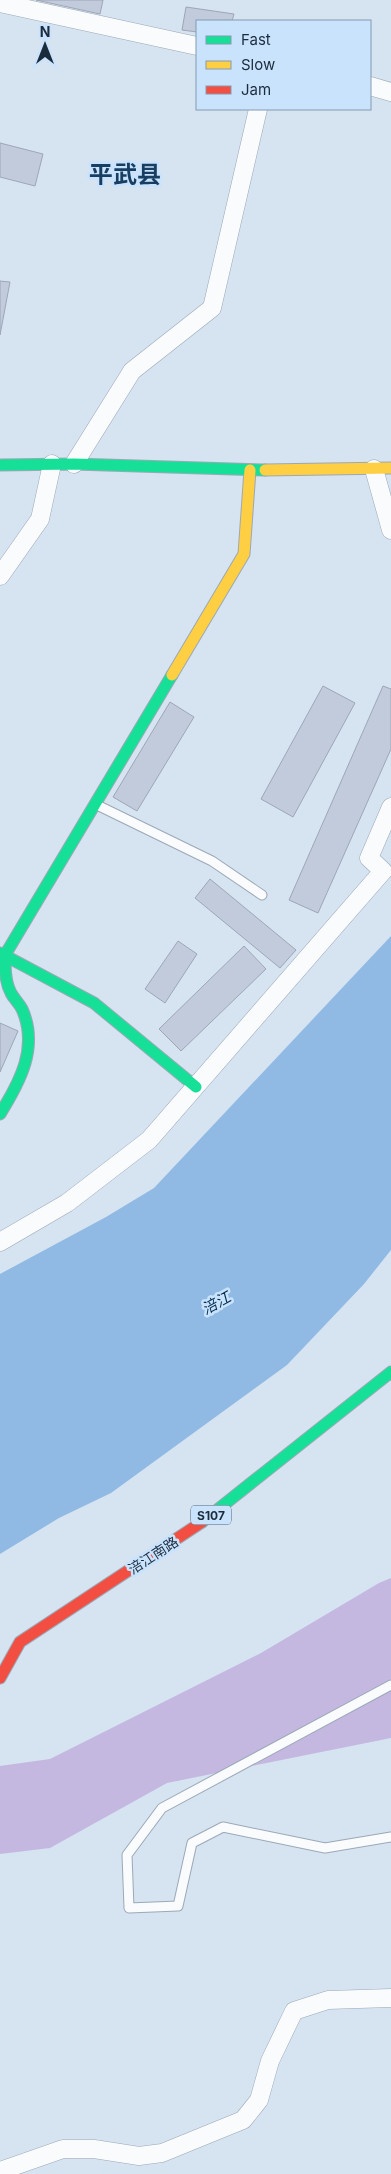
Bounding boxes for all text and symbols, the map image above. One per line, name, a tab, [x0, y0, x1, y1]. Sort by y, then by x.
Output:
north arrow	[20, 20, 70, 70]
legend	[196, 20, 371, 110]
text: N	[40, 23, 50, 40]
text: Fast	[241, 30, 271, 49]
text: Slow	[241, 55, 275, 74]
text: Jam	[241, 80, 271, 99]
district label: 平武县	[89, 160, 161, 189]
water label: 涪江	[198, 1286, 235, 1319]
road number: S107	[191, 1506, 231, 1524]
street label: 涪江南路	[125, 1533, 181, 1577]

